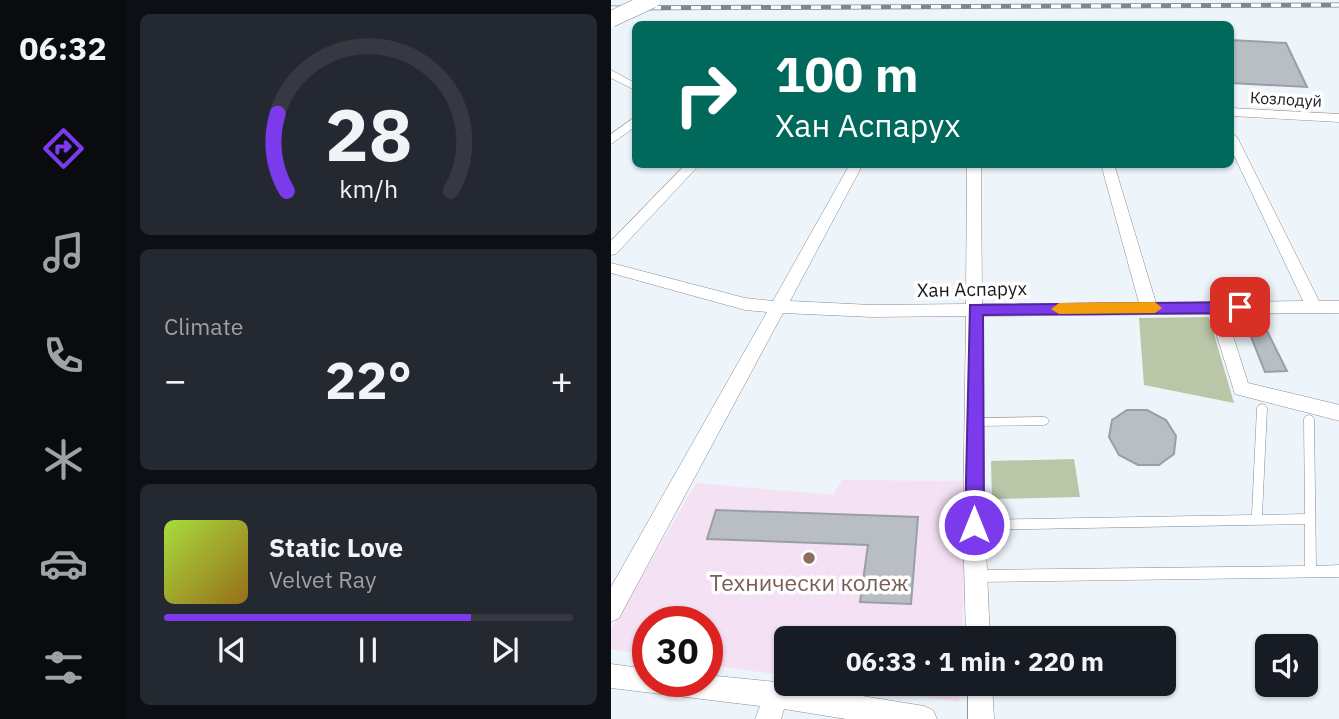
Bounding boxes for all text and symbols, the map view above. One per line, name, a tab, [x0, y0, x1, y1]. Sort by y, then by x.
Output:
text: 06:32	[19, 27, 107, 69]
text: 100 m	[775, 42, 919, 105]
icon: right	[660, 49, 751, 140]
text: 28	[325, 86, 412, 181]
street label: Козлодуй	[1250, 87, 1322, 111]
text: Хан Аспарух	[775, 104, 960, 146]
icon: directions	[39, 124, 88, 173]
text: km/h	[339, 171, 398, 204]
icon: music	[39, 228, 88, 277]
street label: Хан Аспарух	[917, 276, 1028, 302]
pin	[1210, 277, 1270, 337]
icon: arrive	[1221, 288, 1259, 326]
text: Climate	[164, 311, 243, 341]
icon: phone	[39, 331, 88, 380]
text: 22°	[325, 346, 412, 413]
text: −	[164, 355, 187, 404]
text: +	[550, 355, 573, 404]
icon: climate	[39, 435, 88, 484]
position arrow	[937, 488, 1011, 562]
text: Static Love	[269, 530, 403, 564]
icon: car	[39, 539, 88, 588]
marker: Технически колеж	[801, 550, 817, 566]
text: Velvet Ray	[269, 564, 376, 594]
place label: Технически колеж	[710, 567, 908, 597]
speed limit sign: 30	[632, 606, 723, 697]
icon: previous	[213, 631, 251, 669]
icon: pause	[349, 631, 387, 669]
icon: next	[486, 631, 524, 669]
map controls	[1255, 634, 1318, 697]
button: sound	[1255, 634, 1318, 697]
icon: filters	[39, 643, 88, 692]
text: 06:33 · 1 min · 220 m	[846, 644, 1104, 678]

